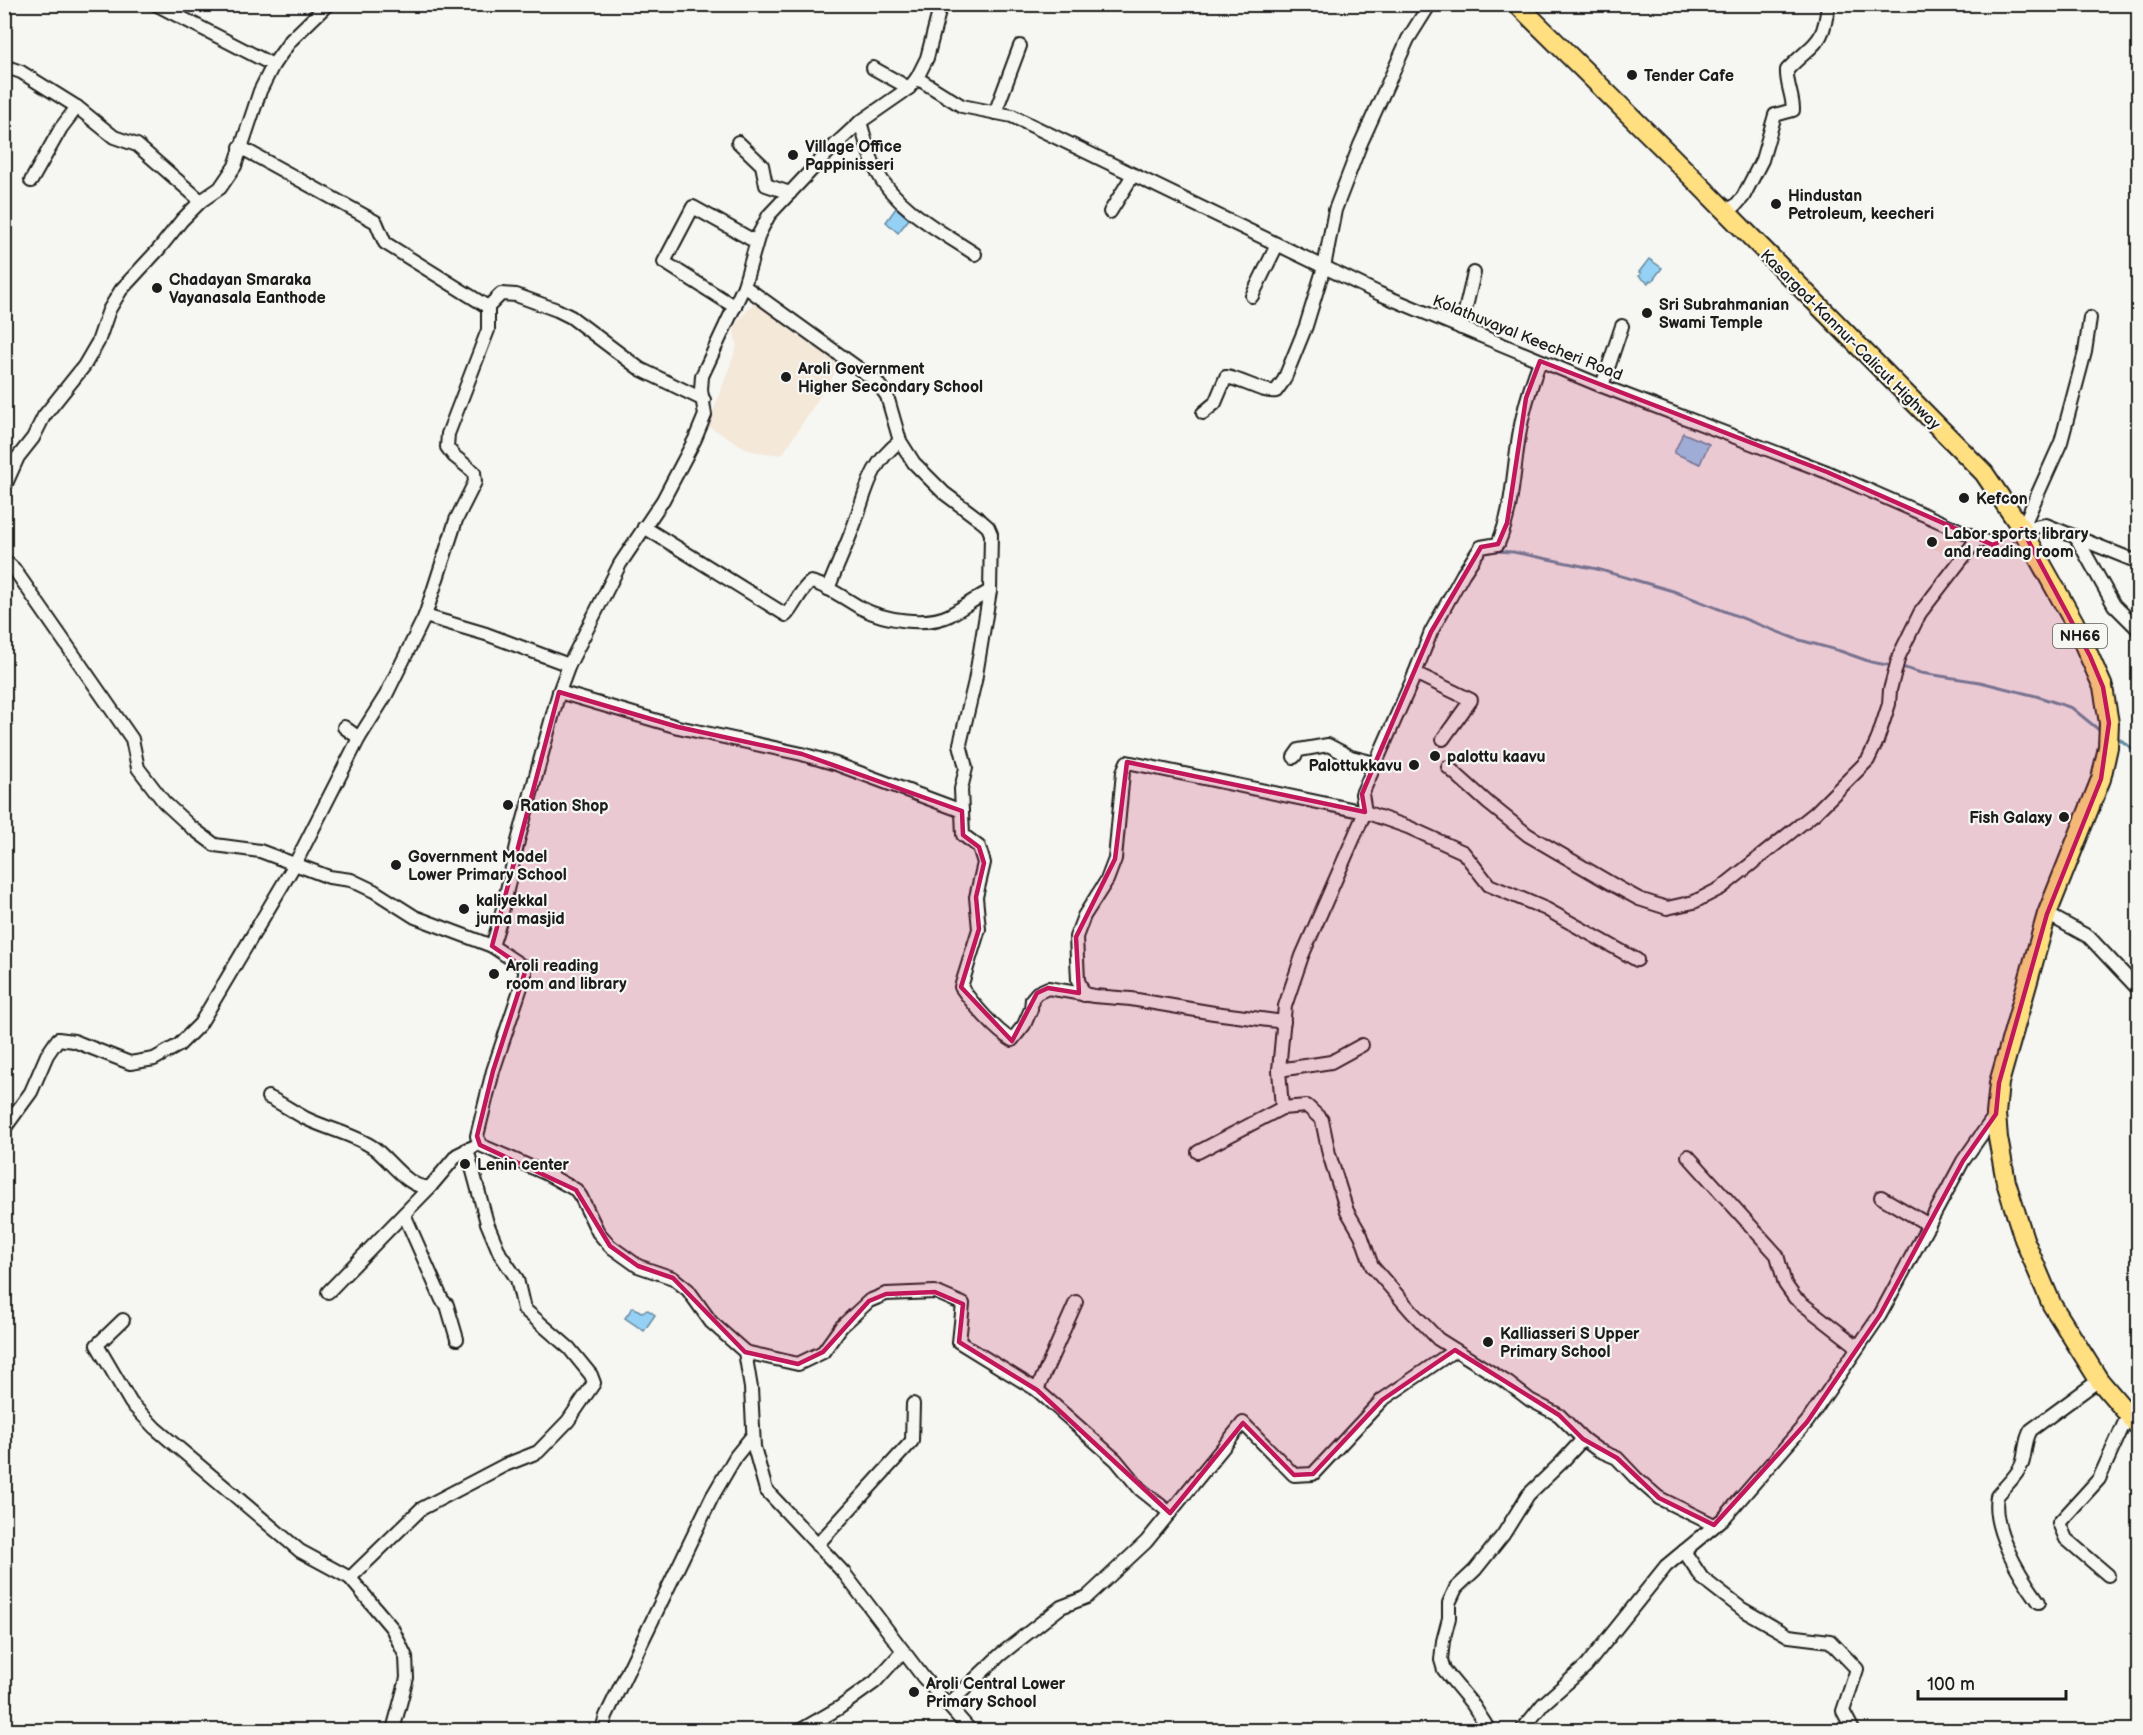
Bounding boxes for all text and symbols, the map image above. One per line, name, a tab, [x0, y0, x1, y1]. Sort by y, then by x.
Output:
place label: Tender Cafe	[1644, 67, 1734, 86]
marker: Tender Cafe	[1625, 68, 1639, 82]
place label: Village Office Pappinisseri	[805, 138, 902, 175]
marker: Village Office Pappinisseri	[786, 148, 800, 162]
place label: Hindustan Petroleum, keecheri	[1788, 187, 1934, 224]
marker: Hindustan Petroleum, keecheri	[1769, 197, 1783, 211]
street label: Kasargod-Kannur-Calicut Highway	[1756, 246, 1945, 435]
place label: Chadayan Smaraka Vayanasala Eanthode	[169, 271, 326, 308]
marker: Chadayan Smaraka Vayanasala Eanthode	[150, 281, 164, 295]
street label: Kolathuvayal Keecheri Road	[1430, 292, 1625, 385]
place label: Sri Subrahmanian Swami Temple	[1659, 296, 1789, 333]
marker: Sri Subrahmanian Swami Temple	[1640, 306, 1654, 320]
place label: Aroli Government Higher Secondary School	[797, 360, 983, 397]
marker: Aroli Government Higher Secondary School	[779, 370, 793, 384]
place label: Kefcon	[1976, 490, 2028, 509]
marker: Kefcon	[1957, 491, 1971, 505]
place label: Labor sports library and reading room	[1944, 525, 2089, 562]
marker: Labor sports library and reading room	[1925, 535, 1939, 549]
road number: NH66	[2053, 624, 2107, 648]
place label: palottu kaavu	[1447, 748, 1546, 767]
marker: palottu kaavu	[1428, 749, 1442, 763]
place label: Palottukkavu	[1309, 757, 1402, 776]
marker: Palottukkavu	[1407, 758, 1421, 772]
place label: Ration Shop	[520, 797, 609, 816]
marker: Ration Shop	[501, 798, 515, 812]
place label: Fish Galaxy	[1969, 809, 2053, 828]
marker: Fish Galaxy	[2057, 810, 2071, 824]
place label: Government Model Lower Primary School	[408, 848, 567, 885]
marker: Government Model Lower Primary School	[389, 858, 403, 872]
place label: kaliyekkal juma masjid	[475, 892, 565, 929]
marker: kaliyekkal juma masjid	[457, 902, 471, 916]
place label: Aroli reading room and library	[505, 957, 627, 994]
marker: Aroli reading room and library	[487, 967, 501, 981]
place label: Lenin center	[477, 1156, 569, 1175]
marker: Lenin center	[458, 1157, 472, 1171]
place label: Kalliasseri S Upper Primary School	[1500, 1325, 1640, 1362]
marker: Kalliasseri S Upper Primary School	[1481, 1335, 1495, 1349]
scale bar	[1918, 1663, 2066, 1701]
text: 100 m	[1927, 1674, 1975, 1695]
place label: Aroli Central Lower Primary School	[925, 1675, 1066, 1712]
marker: Aroli Central Lower Primary School	[907, 1685, 921, 1699]

